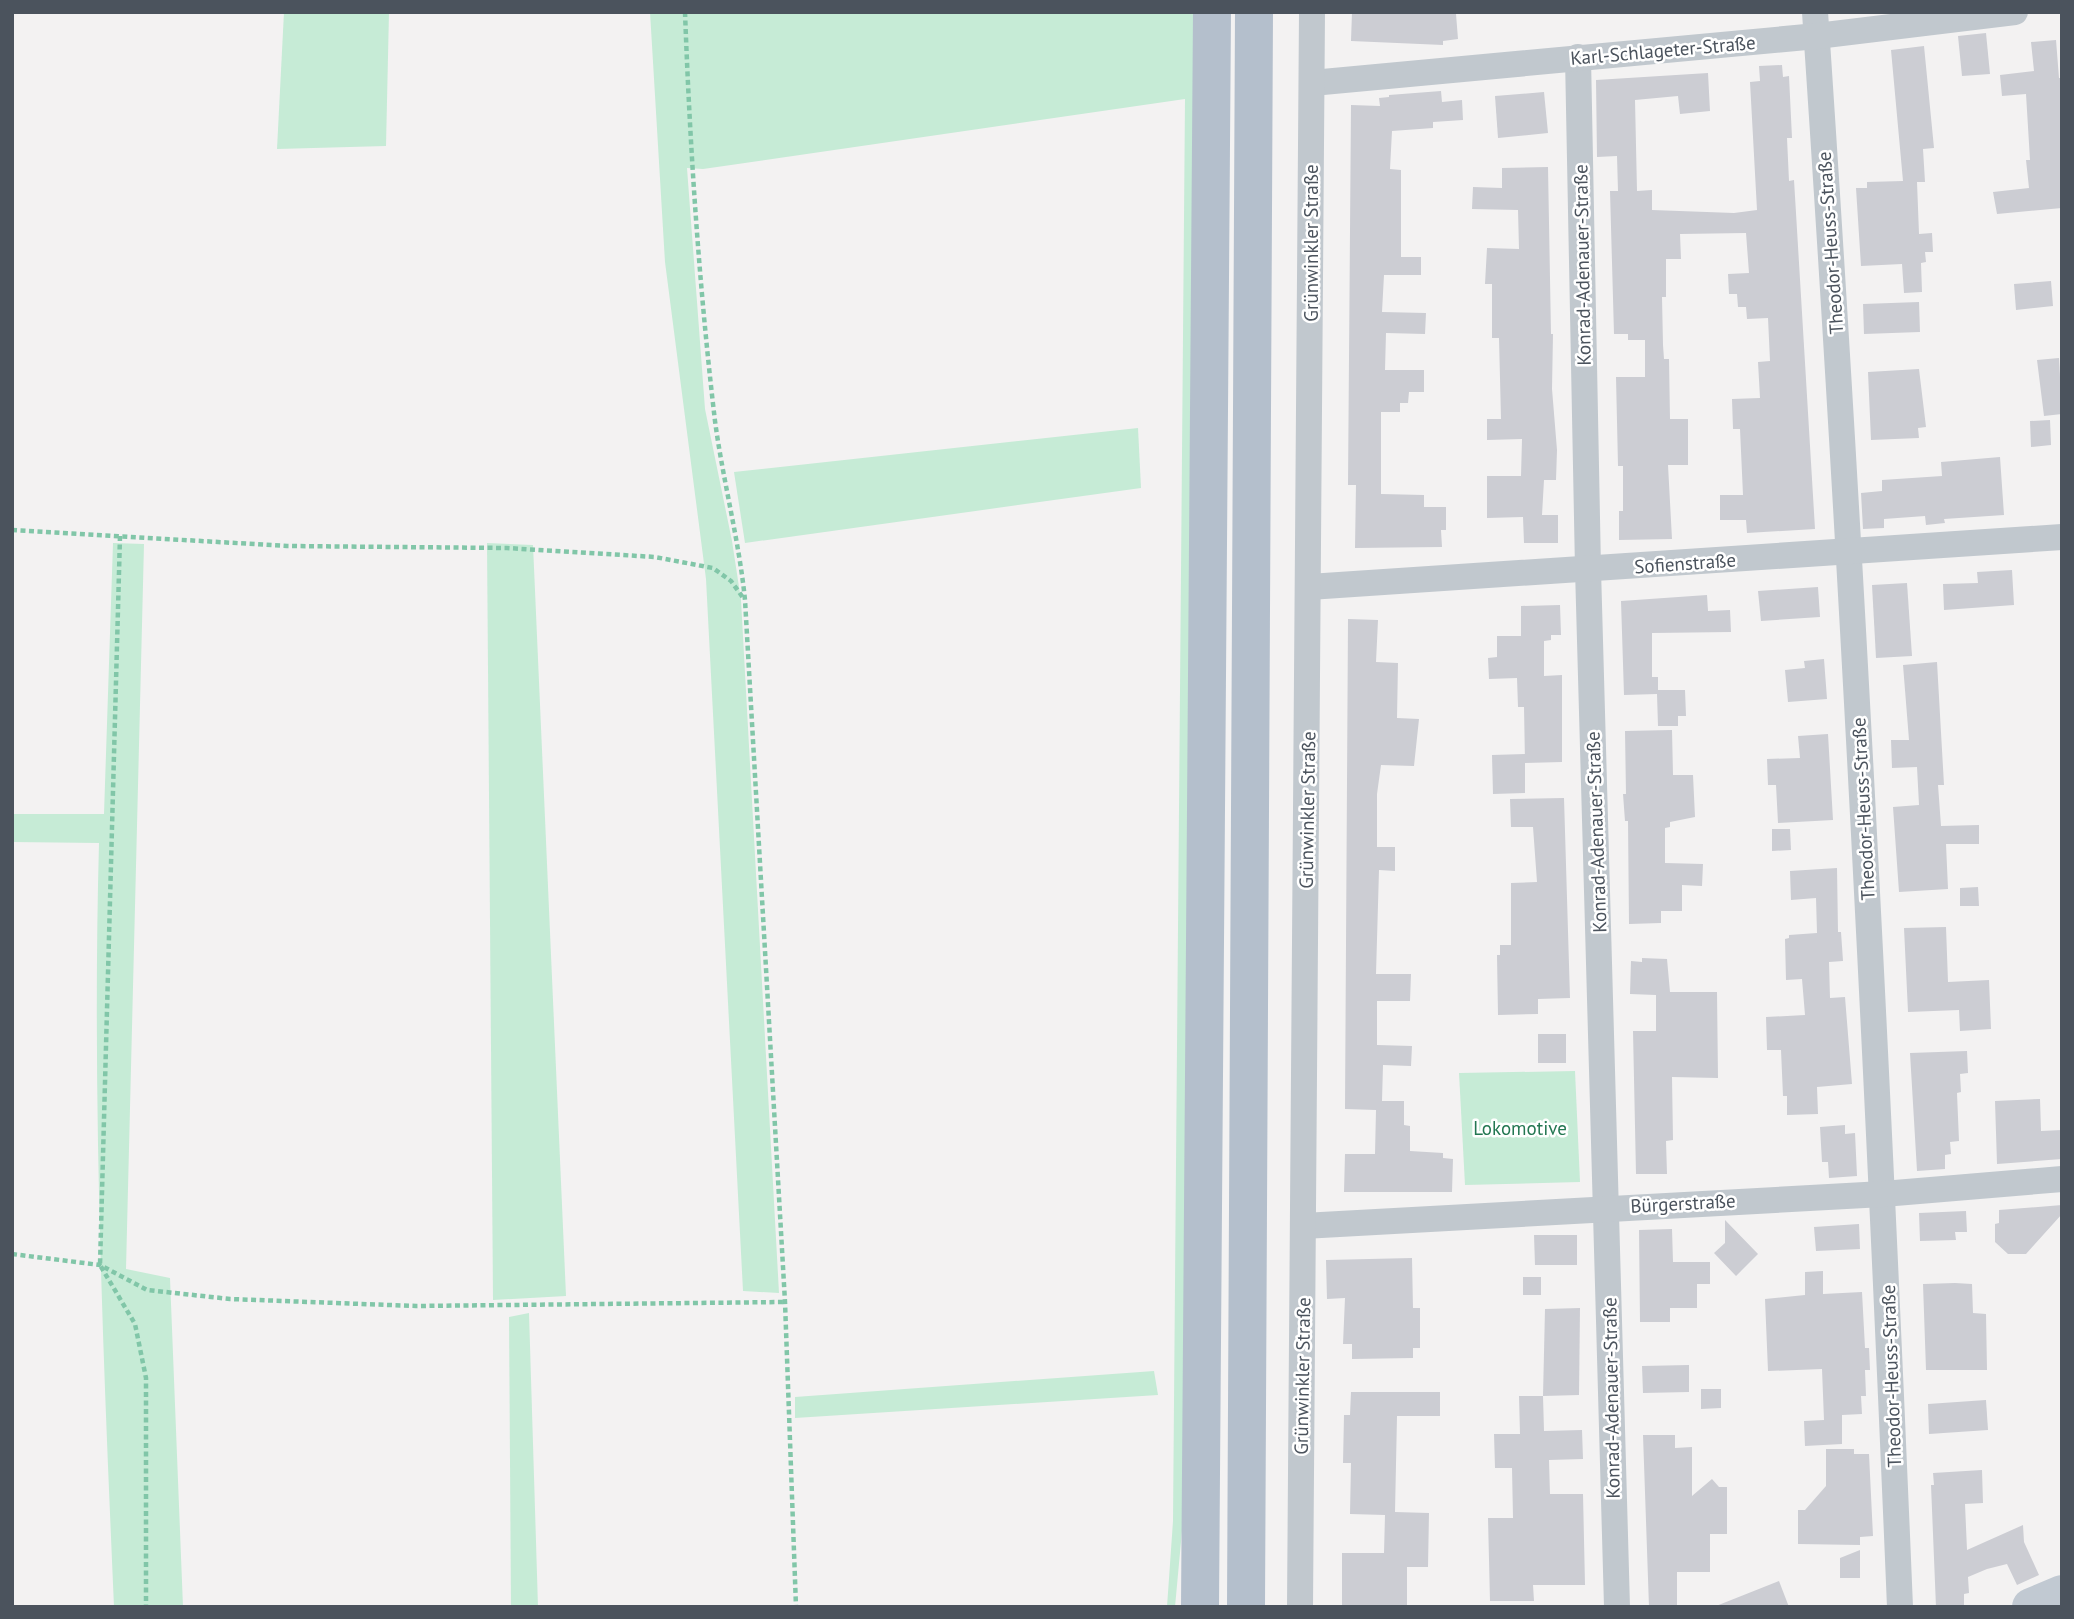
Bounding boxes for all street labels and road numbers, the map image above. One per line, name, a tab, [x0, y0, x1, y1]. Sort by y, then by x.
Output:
street label: Karl-Schlageter-Straße	[1569, 30, 1757, 70]
street label: Theodor-Heuss-Straße	[1812, 151, 1848, 335]
street label: Grünwinkler Straße	[1299, 164, 1323, 322]
street label: Konrad-Adenauer-Straße	[1568, 164, 1596, 366]
street label: Sofienstraße	[1633, 547, 1737, 579]
street label: Theodor-Heuss-Straße	[1846, 717, 1880, 901]
street label: Grünwinkler Straße	[1294, 731, 1320, 889]
street label: Konrad-Adenauer-Straße	[1580, 731, 1612, 933]
street label: Bürgerstraße	[1630, 1188, 1736, 1218]
street label: Theodor-Heuss-Straße	[1876, 1284, 1906, 1468]
street label: Grünwinkler Straße	[1289, 1297, 1315, 1455]
street label: Konrad-Adenauer-Straße	[1597, 1297, 1625, 1499]

